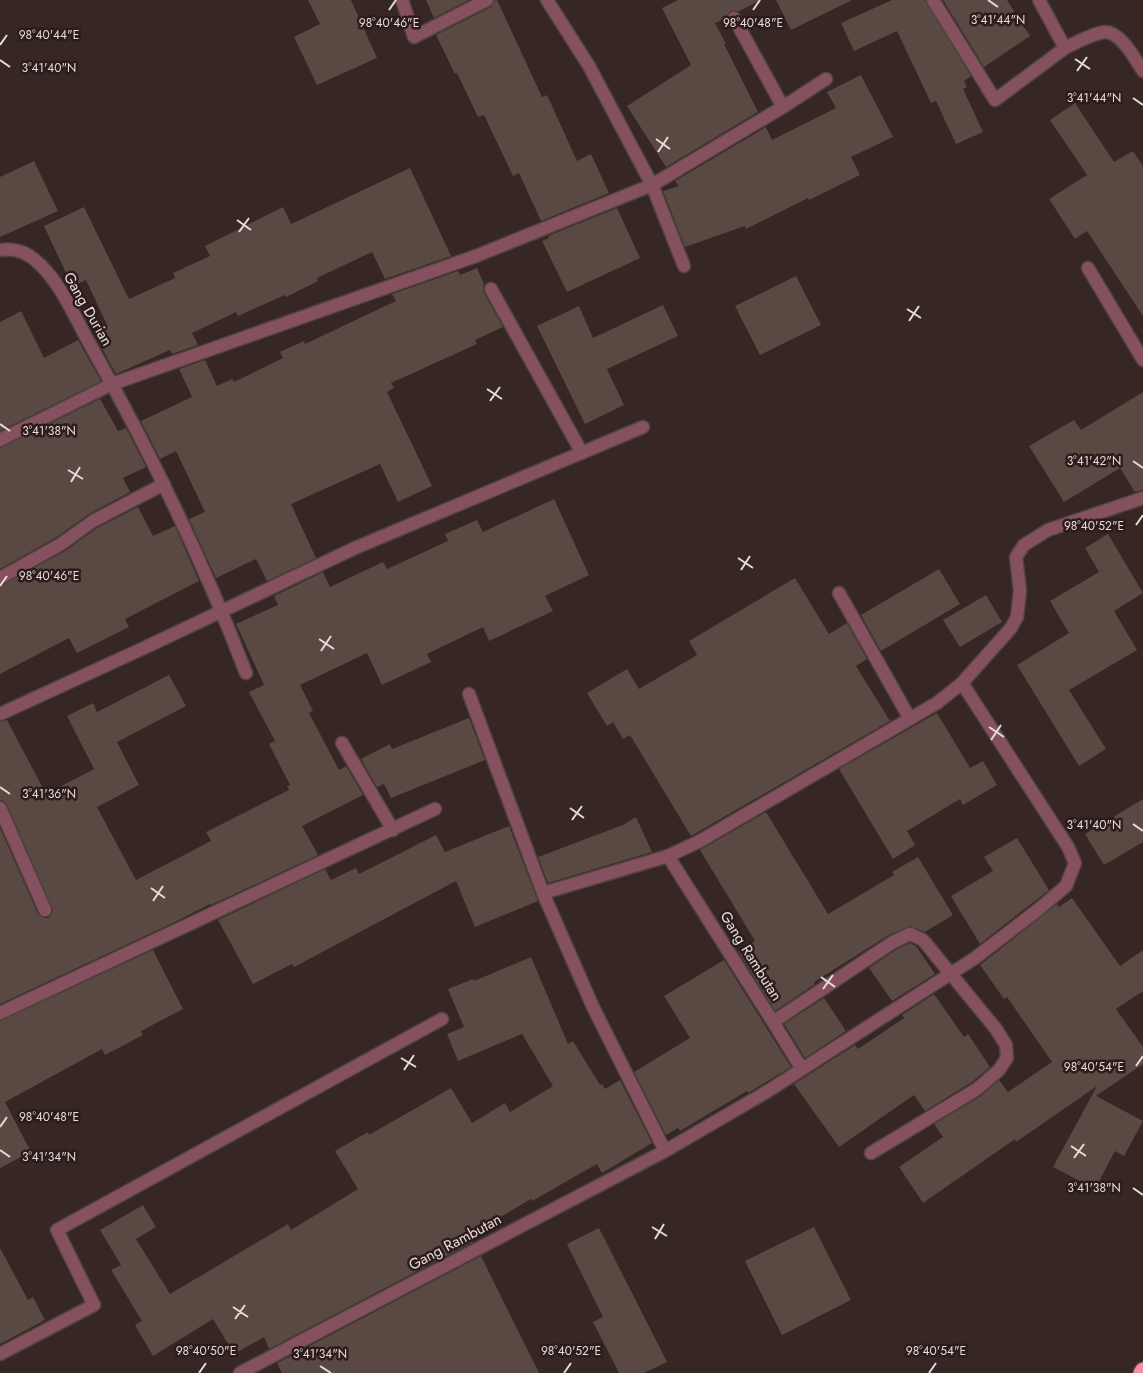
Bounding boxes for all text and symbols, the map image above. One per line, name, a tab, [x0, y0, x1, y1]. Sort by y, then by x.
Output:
text: 3°41'44"N	[971, 11, 1025, 29]
text: 98°40'46"E	[359, 14, 419, 32]
text: 98°40'48"E	[723, 14, 783, 32]
text: 98°40'44"E	[19, 26, 79, 44]
text: 3°41'40"N	[22, 59, 76, 77]
text: 3°41'44"N	[1067, 89, 1121, 107]
street label: Gang Durian	[58, 268, 118, 350]
text: 3°41'38"N	[22, 422, 76, 440]
text: 3°41'42"N	[1067, 452, 1121, 470]
text: 98°40'52"E	[1064, 517, 1124, 535]
text: 98°40'46"E	[19, 567, 79, 585]
text: 3°41'36"N	[22, 785, 76, 803]
text: 3°41'40"N	[1067, 816, 1121, 834]
street label: Gang Rambutan	[715, 907, 787, 1005]
text: 98°40'54"E	[1064, 1058, 1124, 1076]
text: 98°40'48"E	[19, 1108, 79, 1126]
text: 3°41'34"N	[22, 1148, 76, 1166]
text: 3°41'38"N	[1067, 1179, 1121, 1197]
street label: Gang Rambutan	[405, 1208, 505, 1276]
text: 98°40'50"E	[176, 1342, 236, 1360]
text: 98°40'52"E	[541, 1342, 601, 1360]
text: 98°40'54"E	[906, 1342, 966, 1360]
text: 3°41'34"N	[293, 1345, 347, 1363]

